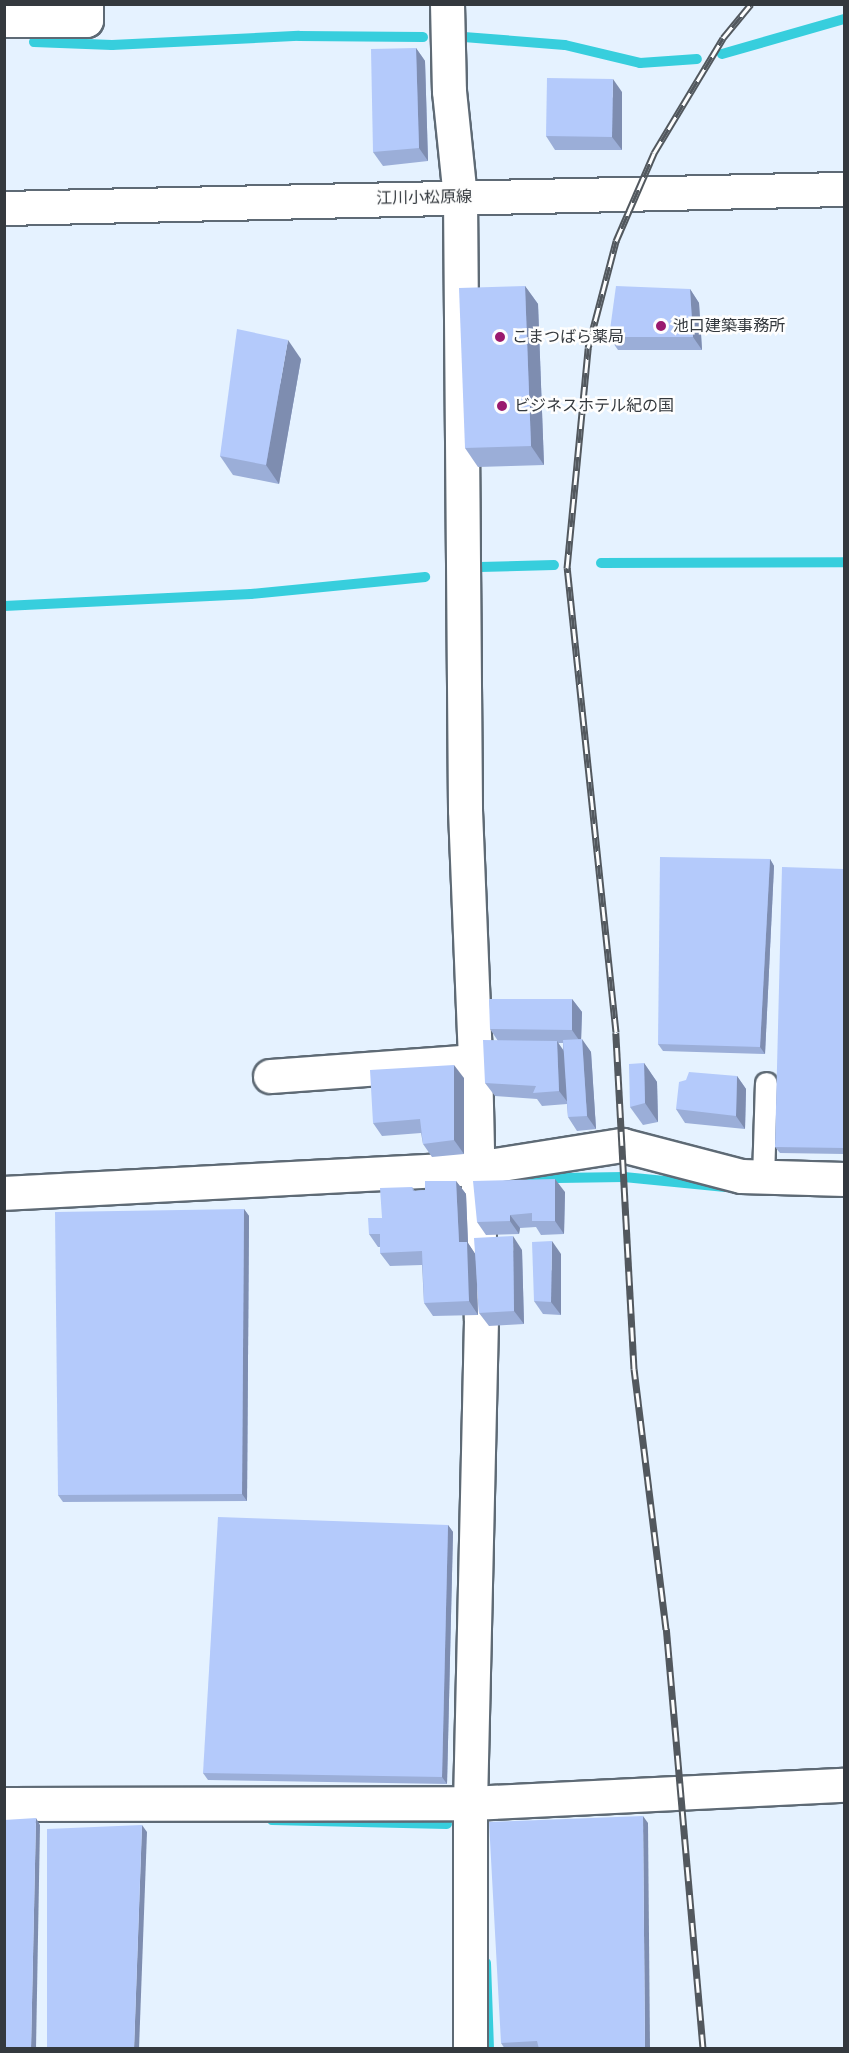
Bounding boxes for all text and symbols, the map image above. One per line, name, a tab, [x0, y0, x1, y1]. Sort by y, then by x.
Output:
street label: 江川小松原線	[376, 188, 472, 208]
place label: 池口建築事務所	[673, 316, 785, 336]
marker: 池口建築事務所	[654, 319, 668, 333]
place label: こまつばら薬局	[512, 327, 624, 347]
marker: こまつばら薬局	[493, 330, 507, 344]
place label: ビジネスホテル紀の国	[514, 396, 674, 416]
marker: ビジネスホテル紀の国	[495, 399, 509, 413]

